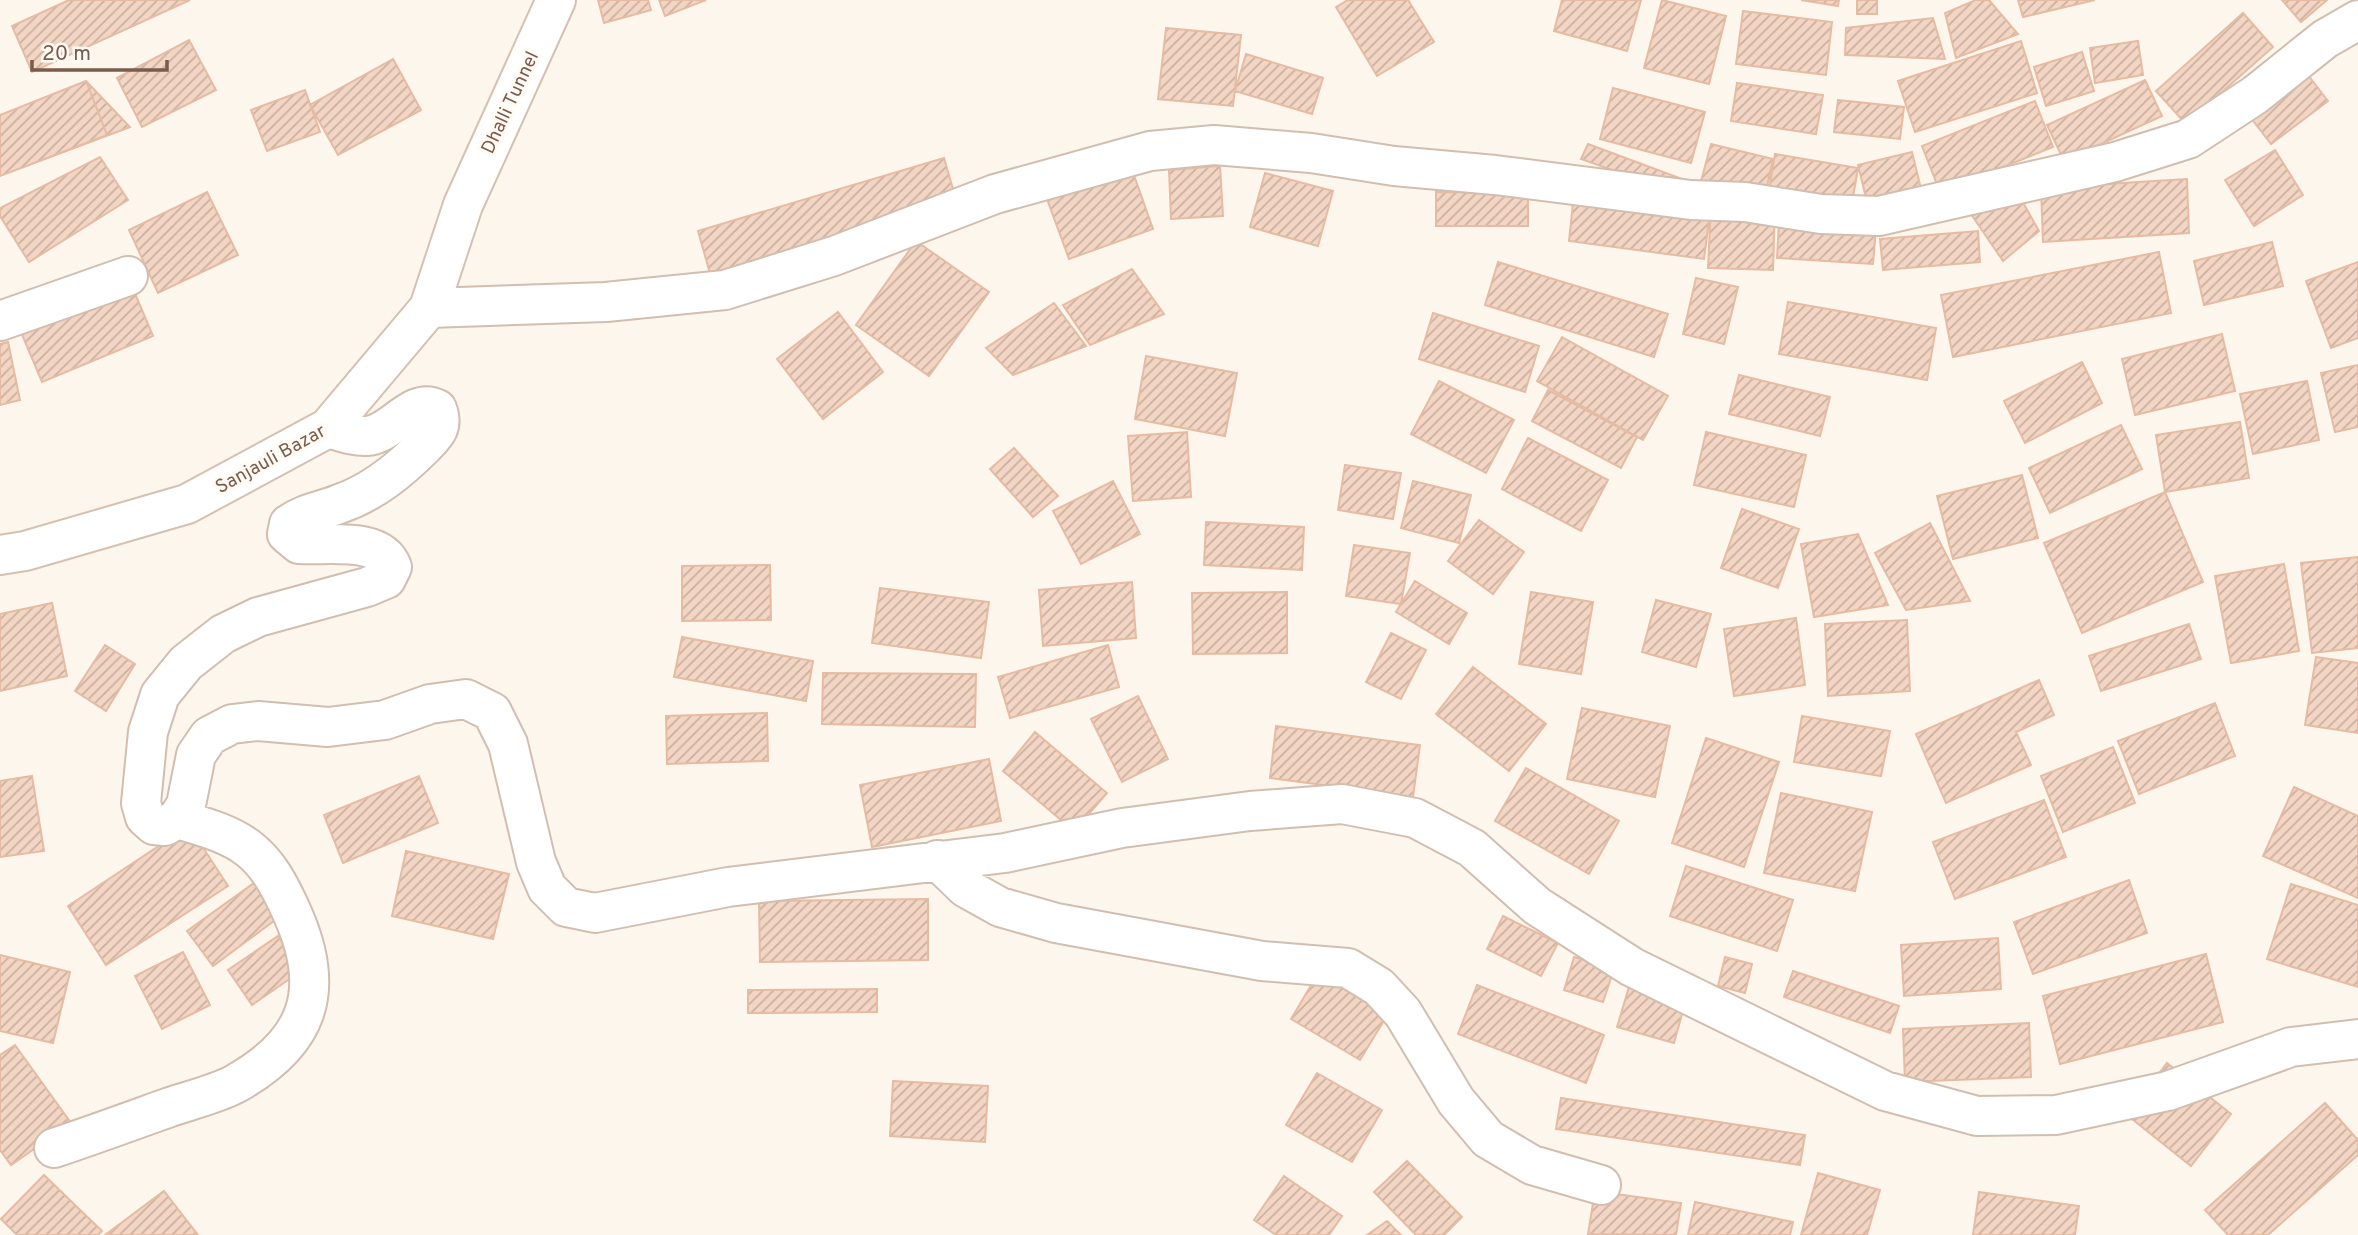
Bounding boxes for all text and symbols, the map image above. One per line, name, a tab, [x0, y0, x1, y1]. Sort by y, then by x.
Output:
scale bar	[32, 28, 166, 72]
text: 20 m	[42, 41, 91, 68]
street label: Dhalli Tunnel	[477, 48, 545, 158]
street label: Sanjauli Bazar	[212, 419, 331, 500]

